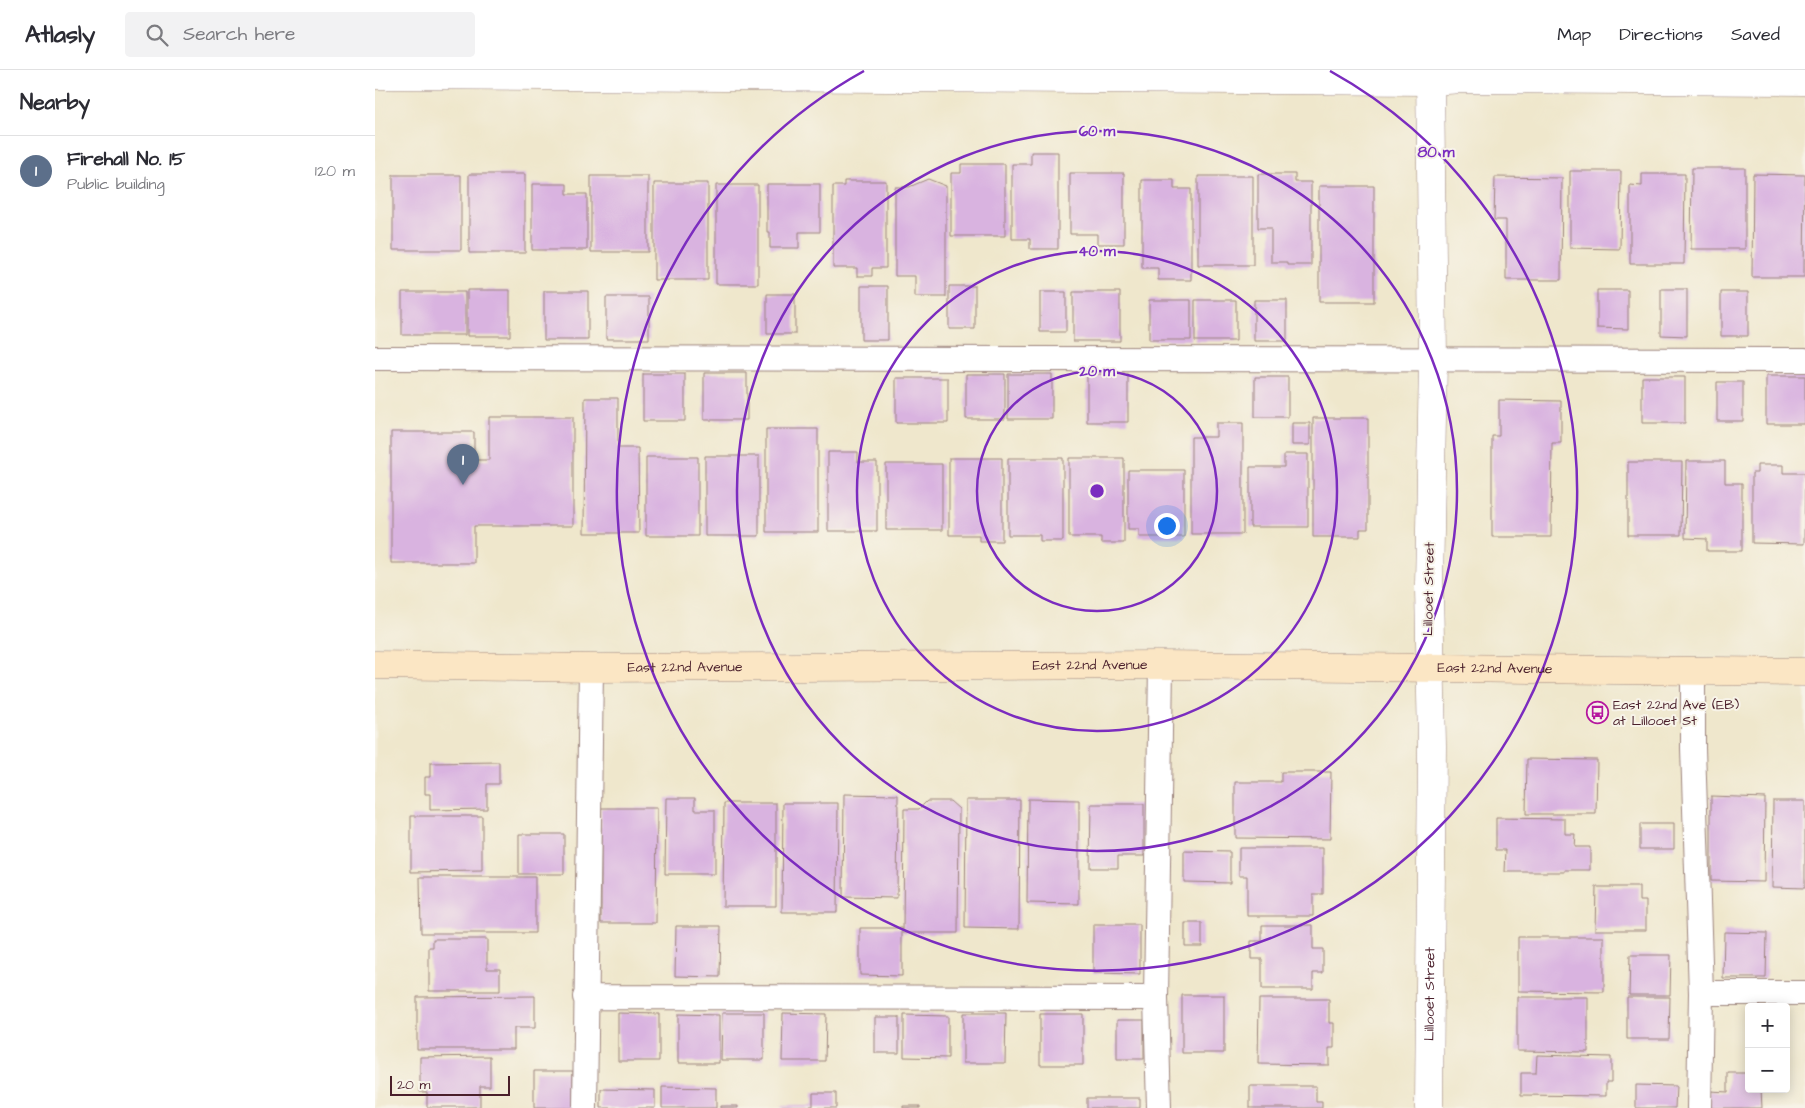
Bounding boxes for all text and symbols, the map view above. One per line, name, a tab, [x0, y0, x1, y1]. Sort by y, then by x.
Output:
search box	[125, 12, 475, 57]
text: Atlasly	[25, 18, 95, 52]
icon: search	[143, 21, 171, 49]
text: Search here	[183, 21, 295, 48]
text: Map	[1557, 22, 1591, 47]
text: Directions	[1619, 22, 1703, 47]
text: Saved	[1731, 22, 1780, 47]
text: Nearby	[20, 88, 90, 117]
text: 60 m	[1079, 121, 1116, 142]
text: 80 m	[1418, 142, 1455, 163]
text: Firehall No. 15	[67, 146, 185, 173]
text: 1	[35, 160, 37, 182]
text: 120 m	[315, 160, 355, 182]
text: Public building	[67, 173, 165, 195]
text: 40 m	[1078, 241, 1116, 262]
text: 20 m	[1078, 361, 1115, 382]
pin: 1	[447, 444, 479, 485]
centre of rings	[1088, 482, 1106, 500]
your location	[1154, 513, 1180, 539]
street label: Lillooet Street	[1418, 541, 1440, 636]
street label: East 22nd Avenue	[1032, 655, 1148, 676]
street label: East 22nd Avenue	[627, 657, 743, 678]
street label: East 22nd Avenue	[1437, 658, 1553, 679]
place label: East 22nd Ave (EB) at Lillooet St	[1613, 695, 1739, 731]
bus stop icon: East 22nd Ave (EB) at Lillooet St	[1585, 701, 1609, 725]
street label: Lillooet Street	[1420, 947, 1440, 1041]
map controls	[1745, 1003, 1790, 1093]
button: +	[1745, 1003, 1790, 1048]
button: −	[1745, 1048, 1790, 1093]
scale bar	[390, 1073, 510, 1096]
text: 20 m	[397, 1075, 430, 1095]

